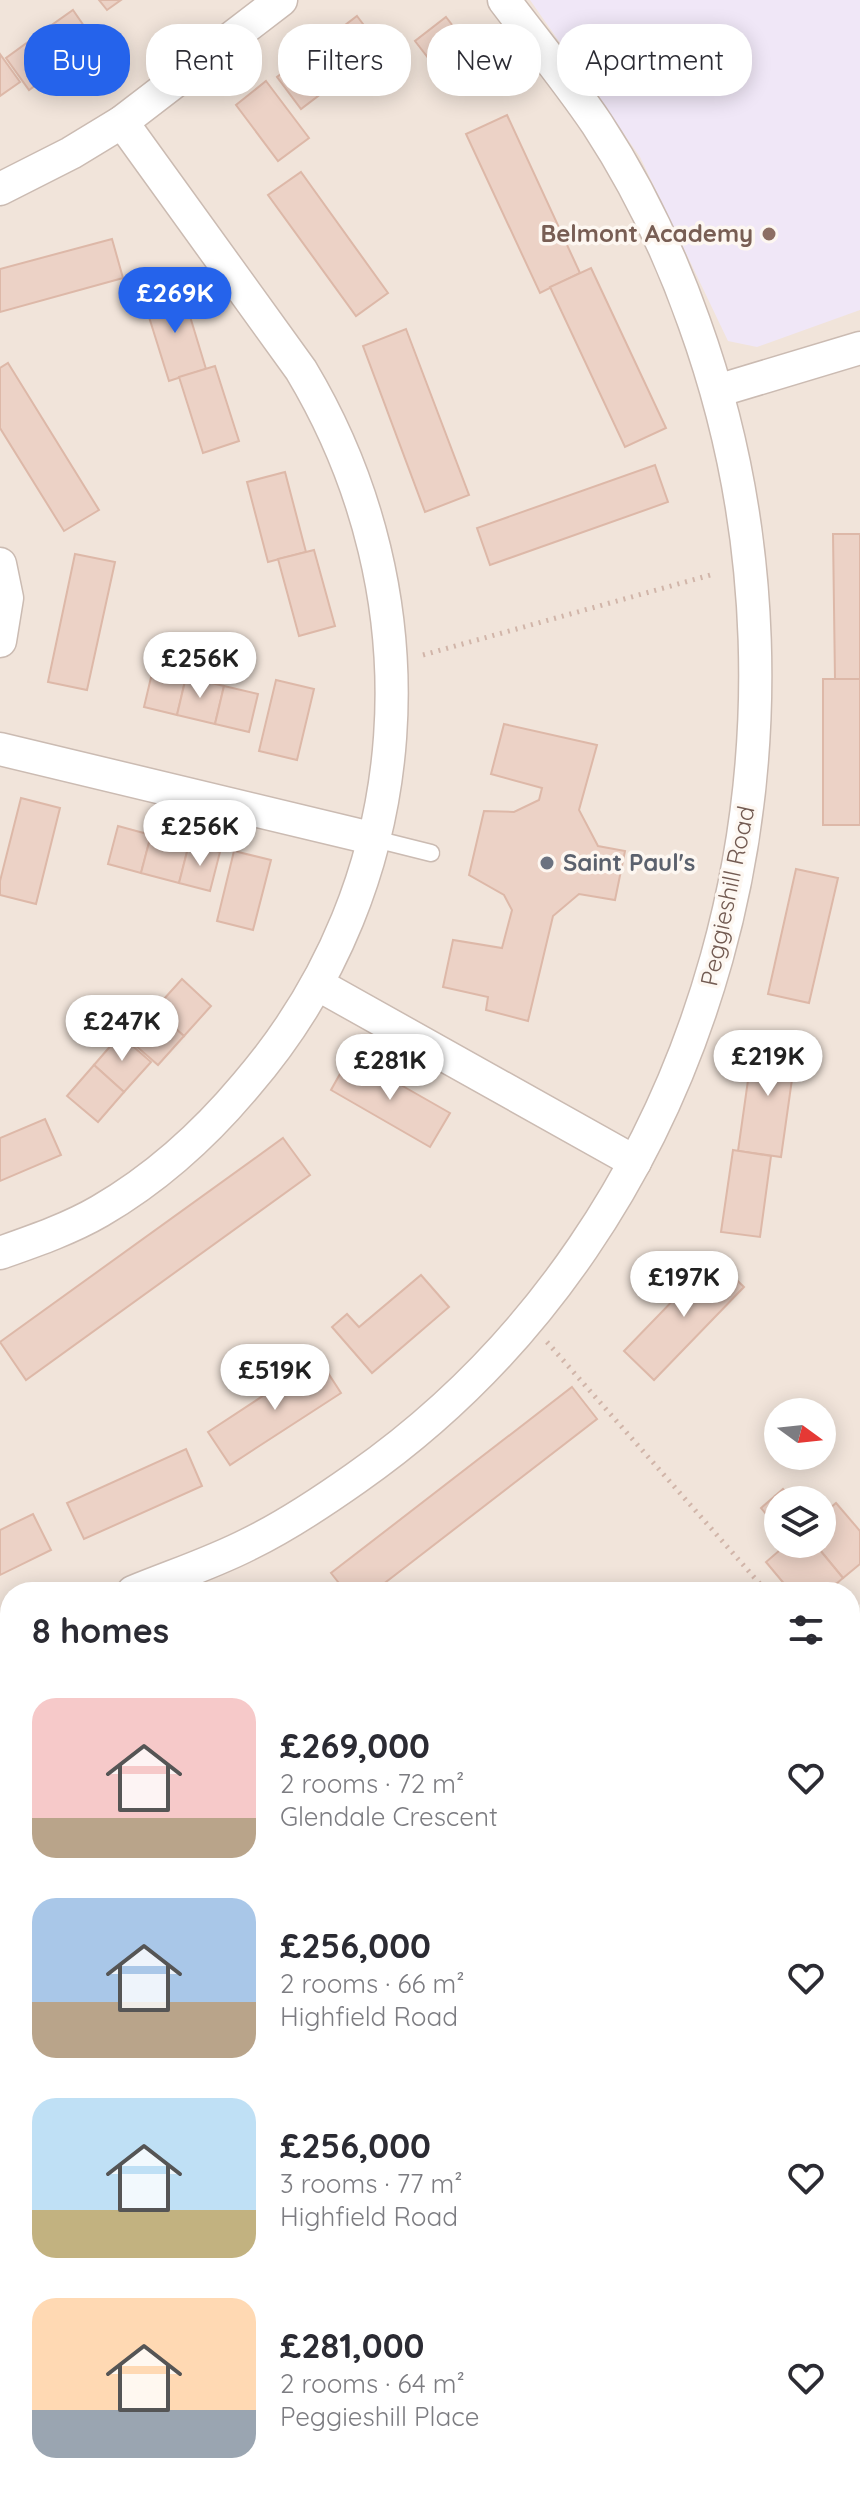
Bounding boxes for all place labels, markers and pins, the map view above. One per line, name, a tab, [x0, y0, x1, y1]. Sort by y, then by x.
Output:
place label: Belmont Academy	[541, 218, 753, 248]
marker: Belmont Academy	[760, 225, 778, 243]
pin: £269K	[119, 267, 231, 335]
pin: £256K	[144, 632, 256, 700]
pin: £256K	[144, 800, 256, 868]
place label: Saint Paul's	[563, 847, 695, 877]
marker: Saint Paul's	[538, 854, 556, 872]
pin: £247K	[66, 995, 178, 1063]
pin: £219K	[712, 1030, 824, 1098]
pin: £281K	[334, 1034, 446, 1102]
pin: £197K	[628, 1251, 740, 1319]
pin: £519K	[219, 1344, 331, 1412]

